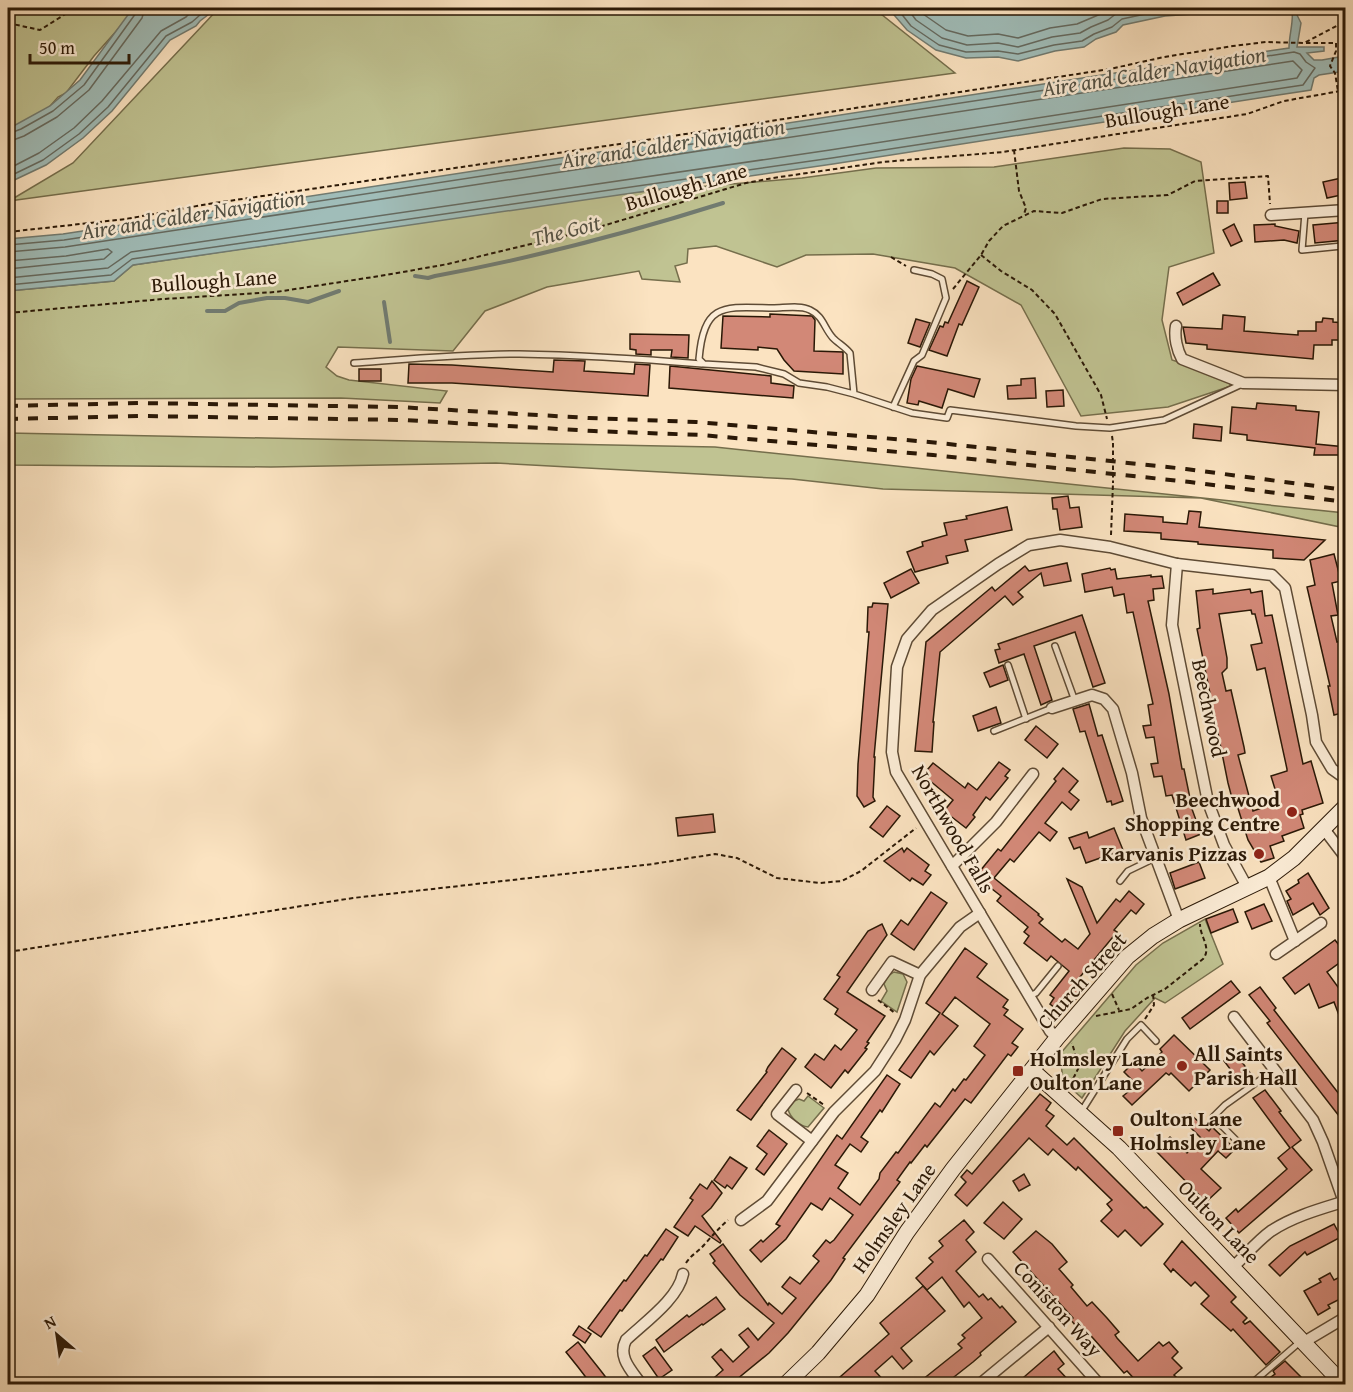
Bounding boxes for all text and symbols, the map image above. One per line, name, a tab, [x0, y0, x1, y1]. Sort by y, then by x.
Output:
scale bar	[30, 27, 129, 65]
text: 50 m	[39, 34, 75, 61]
water label: Aire and Calder Navigation	[1039, 38, 1268, 105]
street label: Bullough Lane	[1102, 85, 1232, 136]
water label: Aire and Calder Navigation	[558, 110, 787, 177]
street label: Bullough Lane	[621, 154, 751, 219]
water label: Aire and Calder Navigation	[78, 181, 307, 248]
water label: The Goit	[528, 206, 605, 254]
street label: Bullough Lane	[150, 261, 278, 300]
street label: Beechwood	[1184, 656, 1235, 761]
street label: Northwood Falls	[904, 759, 1003, 899]
place label: Beechwood Shopping Centre	[1125, 784, 1280, 839]
marker: Beechwood Shopping Centre	[1285, 805, 1299, 819]
place label: Karvanis Pizzas	[1101, 838, 1247, 869]
marker: Karvanis Pizzas	[1252, 847, 1266, 861]
street label: Church Street	[1029, 925, 1134, 1036]
place label: All Saints Parish Hall	[1194, 1038, 1298, 1093]
place label: Holmsley Lane Oulton Lane	[1030, 1043, 1166, 1098]
marker: All Saints Parish Hall	[1175, 1059, 1189, 1073]
marker: Holmsley Lane Oulton Lane	[1011, 1064, 1025, 1078]
place label: Oulton Lane Holmsley Lane	[1130, 1103, 1266, 1158]
marker: Oulton Lane Holmsley Lane	[1111, 1124, 1125, 1138]
street label: Holmsley Lane	[844, 1156, 943, 1279]
street label: Oulton Lane	[1171, 1173, 1268, 1271]
street label: Coniston Way	[1007, 1254, 1110, 1364]
north arrow	[27, 1305, 87, 1365]
text: N	[39, 1309, 60, 1335]

